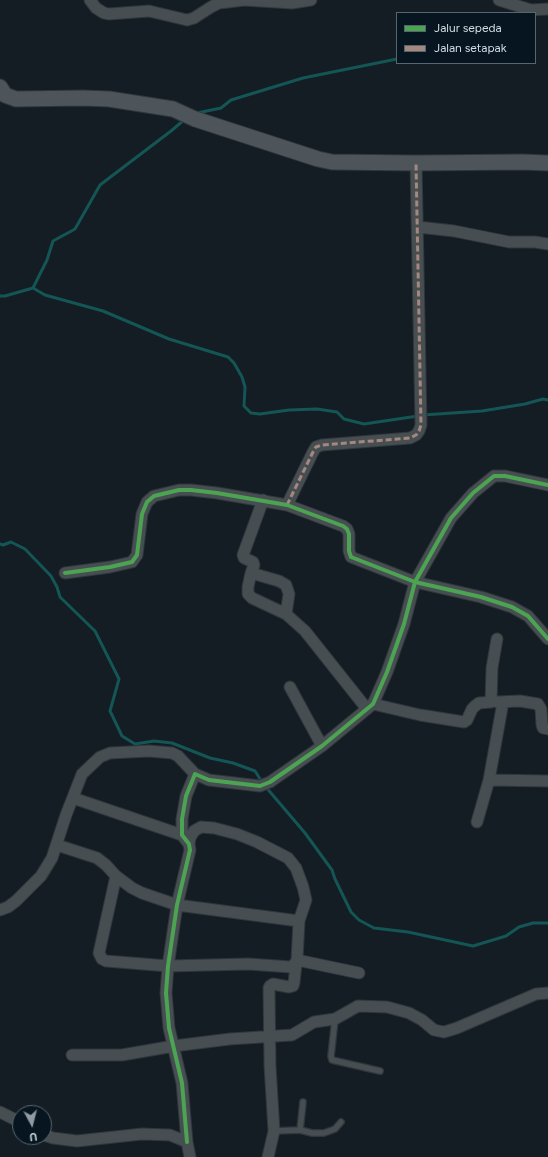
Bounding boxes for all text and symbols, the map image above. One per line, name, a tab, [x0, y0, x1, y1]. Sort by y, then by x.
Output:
legend	[396, 12, 536, 64]
text: Jalur sepeda	[434, 21, 502, 35]
text: Jalan setapak	[434, 41, 507, 55]
north arrow	[12, 1105, 52, 1145]
text: U	[29, 1129, 38, 1143]

